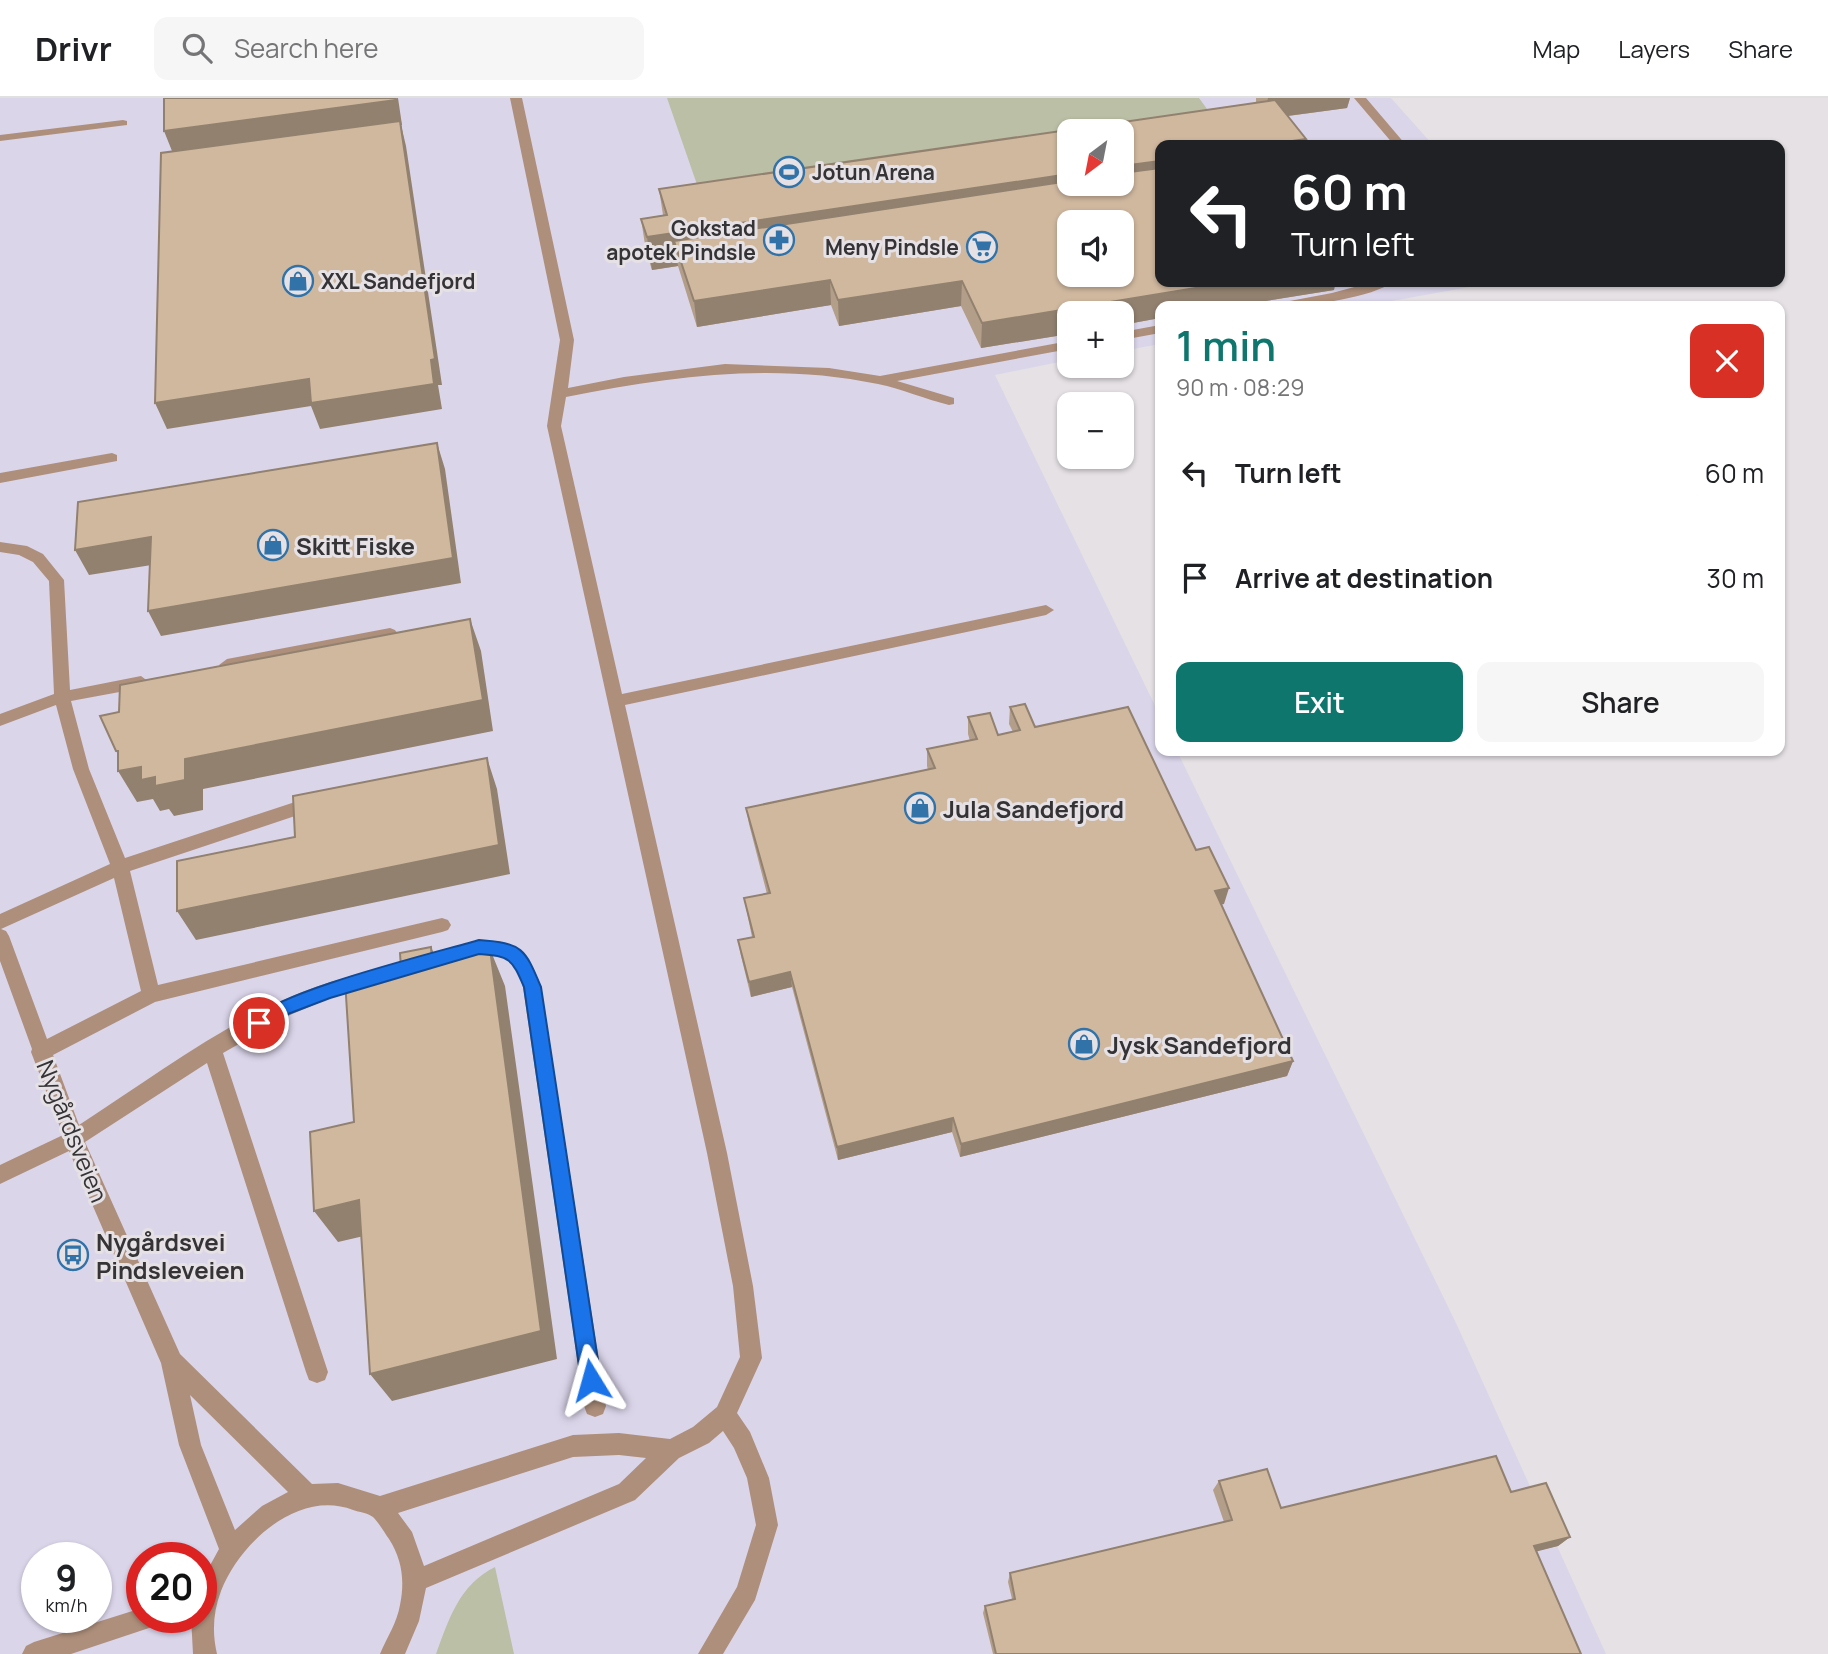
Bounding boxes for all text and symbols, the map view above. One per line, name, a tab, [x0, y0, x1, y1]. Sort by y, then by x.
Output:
search box	[154, 17, 644, 80]
text: Drivr	[35, 26, 112, 71]
icon: search	[178, 29, 216, 67]
text: Search here	[234, 30, 378, 66]
text: Map	[1533, 32, 1580, 65]
text: Layers	[1618, 32, 1690, 65]
text: Share	[1728, 32, 1793, 65]
north arrow	[1057, 119, 1134, 196]
map controls	[1057, 119, 1134, 469]
sports icon: Jotun Arena	[772, 155, 806, 189]
place label: Jotun Arena	[812, 158, 935, 186]
text: 60 m	[1291, 158, 1408, 225]
icon: left	[1176, 168, 1267, 259]
button: sound	[1057, 210, 1134, 287]
place label: Gokstad apotek Pindsle	[606, 214, 756, 266]
text: Turn left	[1291, 222, 1415, 266]
pharmacy icon: Gokstad apotek Pindsle	[762, 223, 796, 257]
supermarket icon: Meny Pindsle	[965, 230, 999, 264]
place label: Meny Pindsle	[825, 233, 959, 261]
shop icon: XXL Sandefjord	[281, 264, 315, 298]
place label: XXL Sandefjord	[321, 267, 475, 295]
button: +	[1057, 301, 1134, 378]
text: 1 min	[1176, 316, 1276, 374]
button: close	[1690, 324, 1764, 398]
text: 90 m · 08:29	[1176, 371, 1304, 403]
button: −	[1057, 392, 1134, 469]
icon: left	[1176, 454, 1214, 492]
text: Turn left	[1235, 455, 1342, 491]
text: 60 m	[1705, 455, 1764, 491]
shop icon: Skitt Fiske	[256, 528, 290, 562]
place label: Skitt Fiske	[296, 529, 415, 562]
icon: arrive	[1176, 559, 1214, 597]
text: Arrive at destination	[1235, 560, 1493, 596]
text: 30 m	[1707, 560, 1764, 596]
button: Exit	[1176, 662, 1463, 742]
button: Share	[1477, 662, 1764, 742]
shop icon: Jula Sandefjord	[903, 791, 937, 825]
place label: Jula Sandefjord	[943, 792, 1124, 825]
pin	[229, 993, 289, 1053]
icon: arrive	[240, 1004, 278, 1042]
shop icon: Jysk Sandefjord	[1067, 1027, 1101, 1061]
place label: Jysk Sandefjord	[1107, 1028, 1292, 1061]
street label: Nygårdsveien	[30, 1055, 116, 1207]
place label: Nygårdsvei Pindsleveien	[96, 1225, 244, 1286]
bus stop icon: Nygårdsvei Pindsleveien	[56, 1238, 90, 1272]
position arrow	[554, 1343, 628, 1417]
speed limit sign: 20	[126, 1542, 217, 1633]
text: 9	[56, 1554, 77, 1602]
text: km/h	[46, 1593, 87, 1617]

